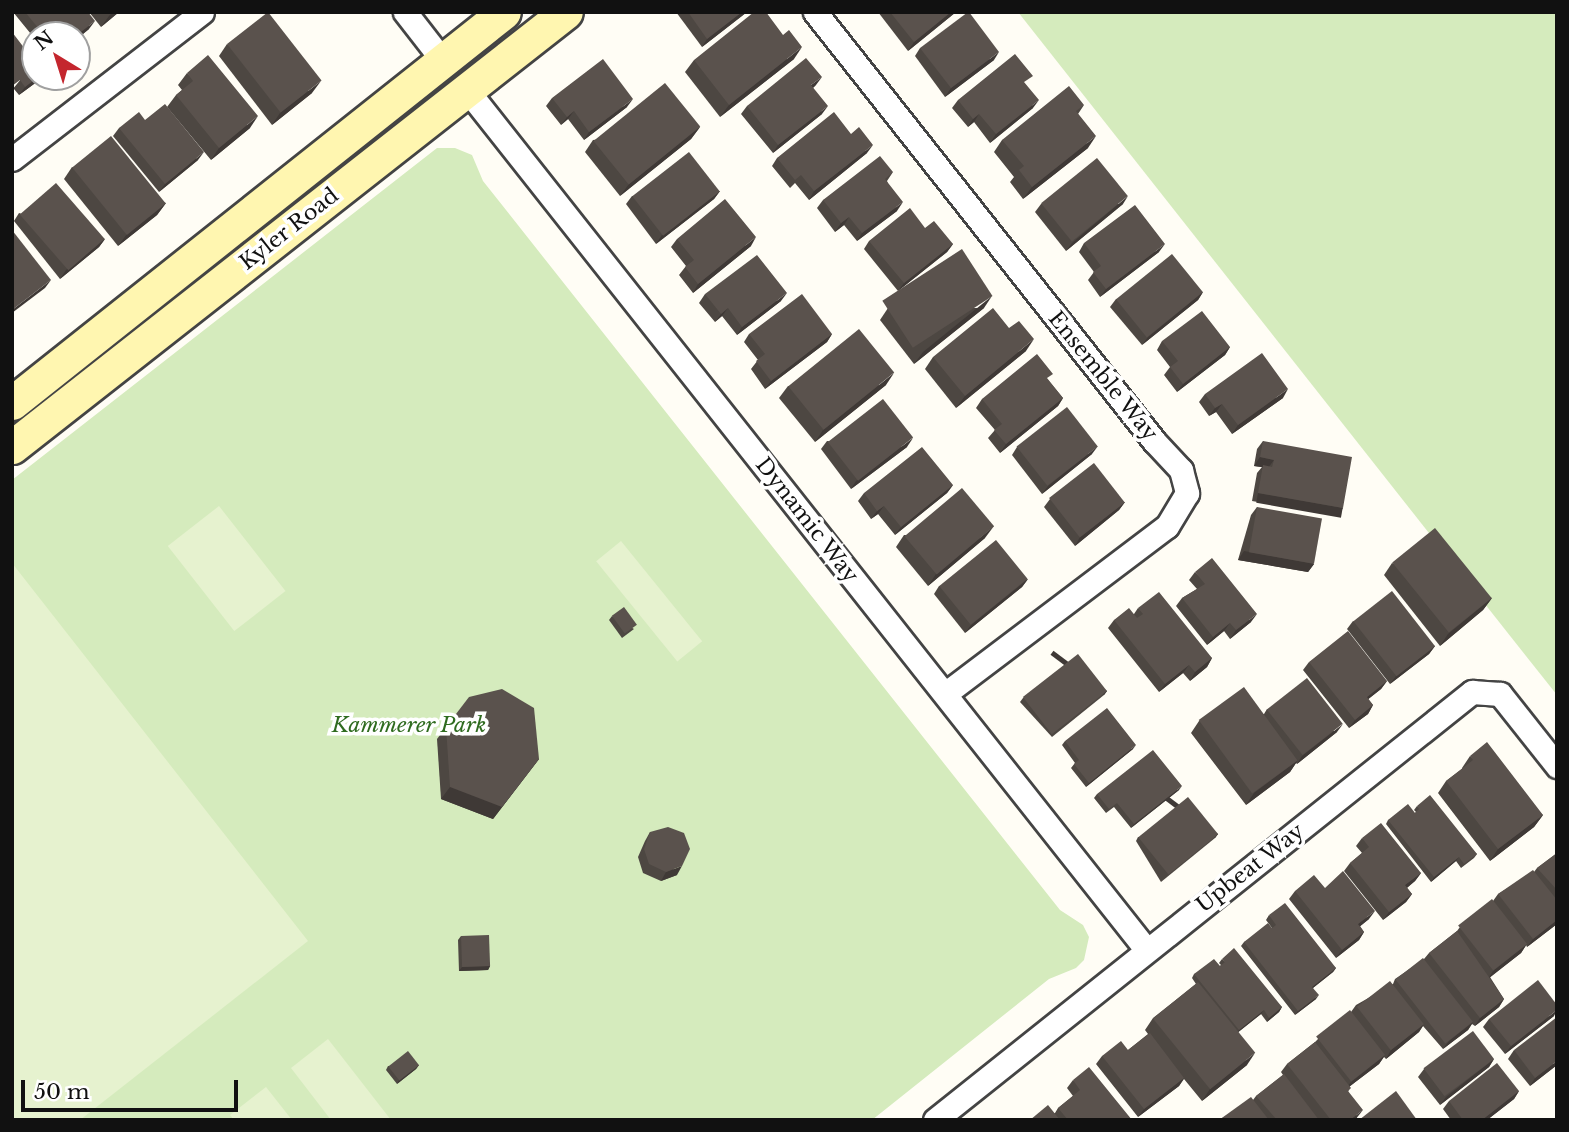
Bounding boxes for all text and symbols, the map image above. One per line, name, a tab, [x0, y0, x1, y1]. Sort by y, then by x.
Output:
north arrow	[21, 21, 91, 91]
text: N	[30, 26, 58, 55]
street label: Kyler Road	[234, 183, 344, 275]
street label: Ensemble Way	[1043, 306, 1163, 446]
street label: Dynamic Way	[750, 452, 864, 588]
park label: Kammerer Park	[331, 712, 487, 738]
street label: Upbeat Way	[1191, 818, 1309, 918]
scale bar	[24, 1066, 242, 1110]
text: 50 m	[34, 1079, 89, 1105]

